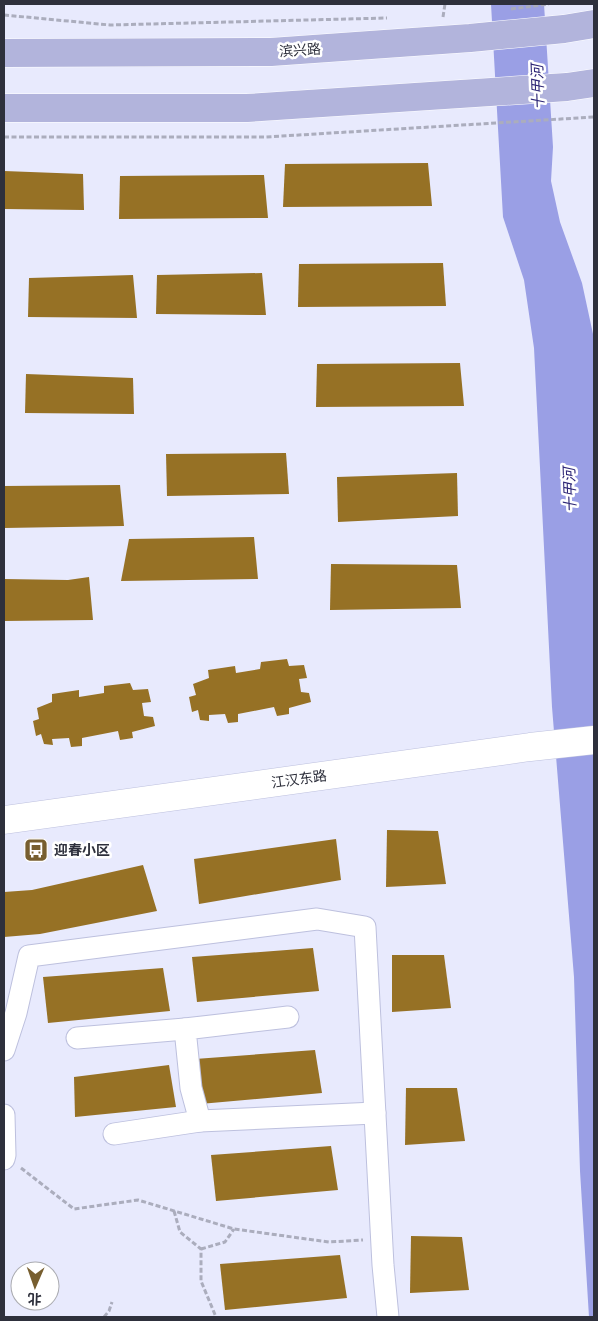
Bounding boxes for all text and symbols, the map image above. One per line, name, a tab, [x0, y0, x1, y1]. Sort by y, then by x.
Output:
street label: 滨兴路	[278, 41, 322, 59]
water label: 十甲河	[528, 61, 548, 110]
water label: 十甲河	[560, 464, 580, 513]
street label: 江汉东路	[270, 767, 328, 791]
bus stop icon: 迎春小区	[23, 837, 49, 863]
place label: 迎春小区	[54, 842, 110, 858]
north arrow	[10, 1261, 60, 1311]
text: 北	[27, 1291, 42, 1307]

